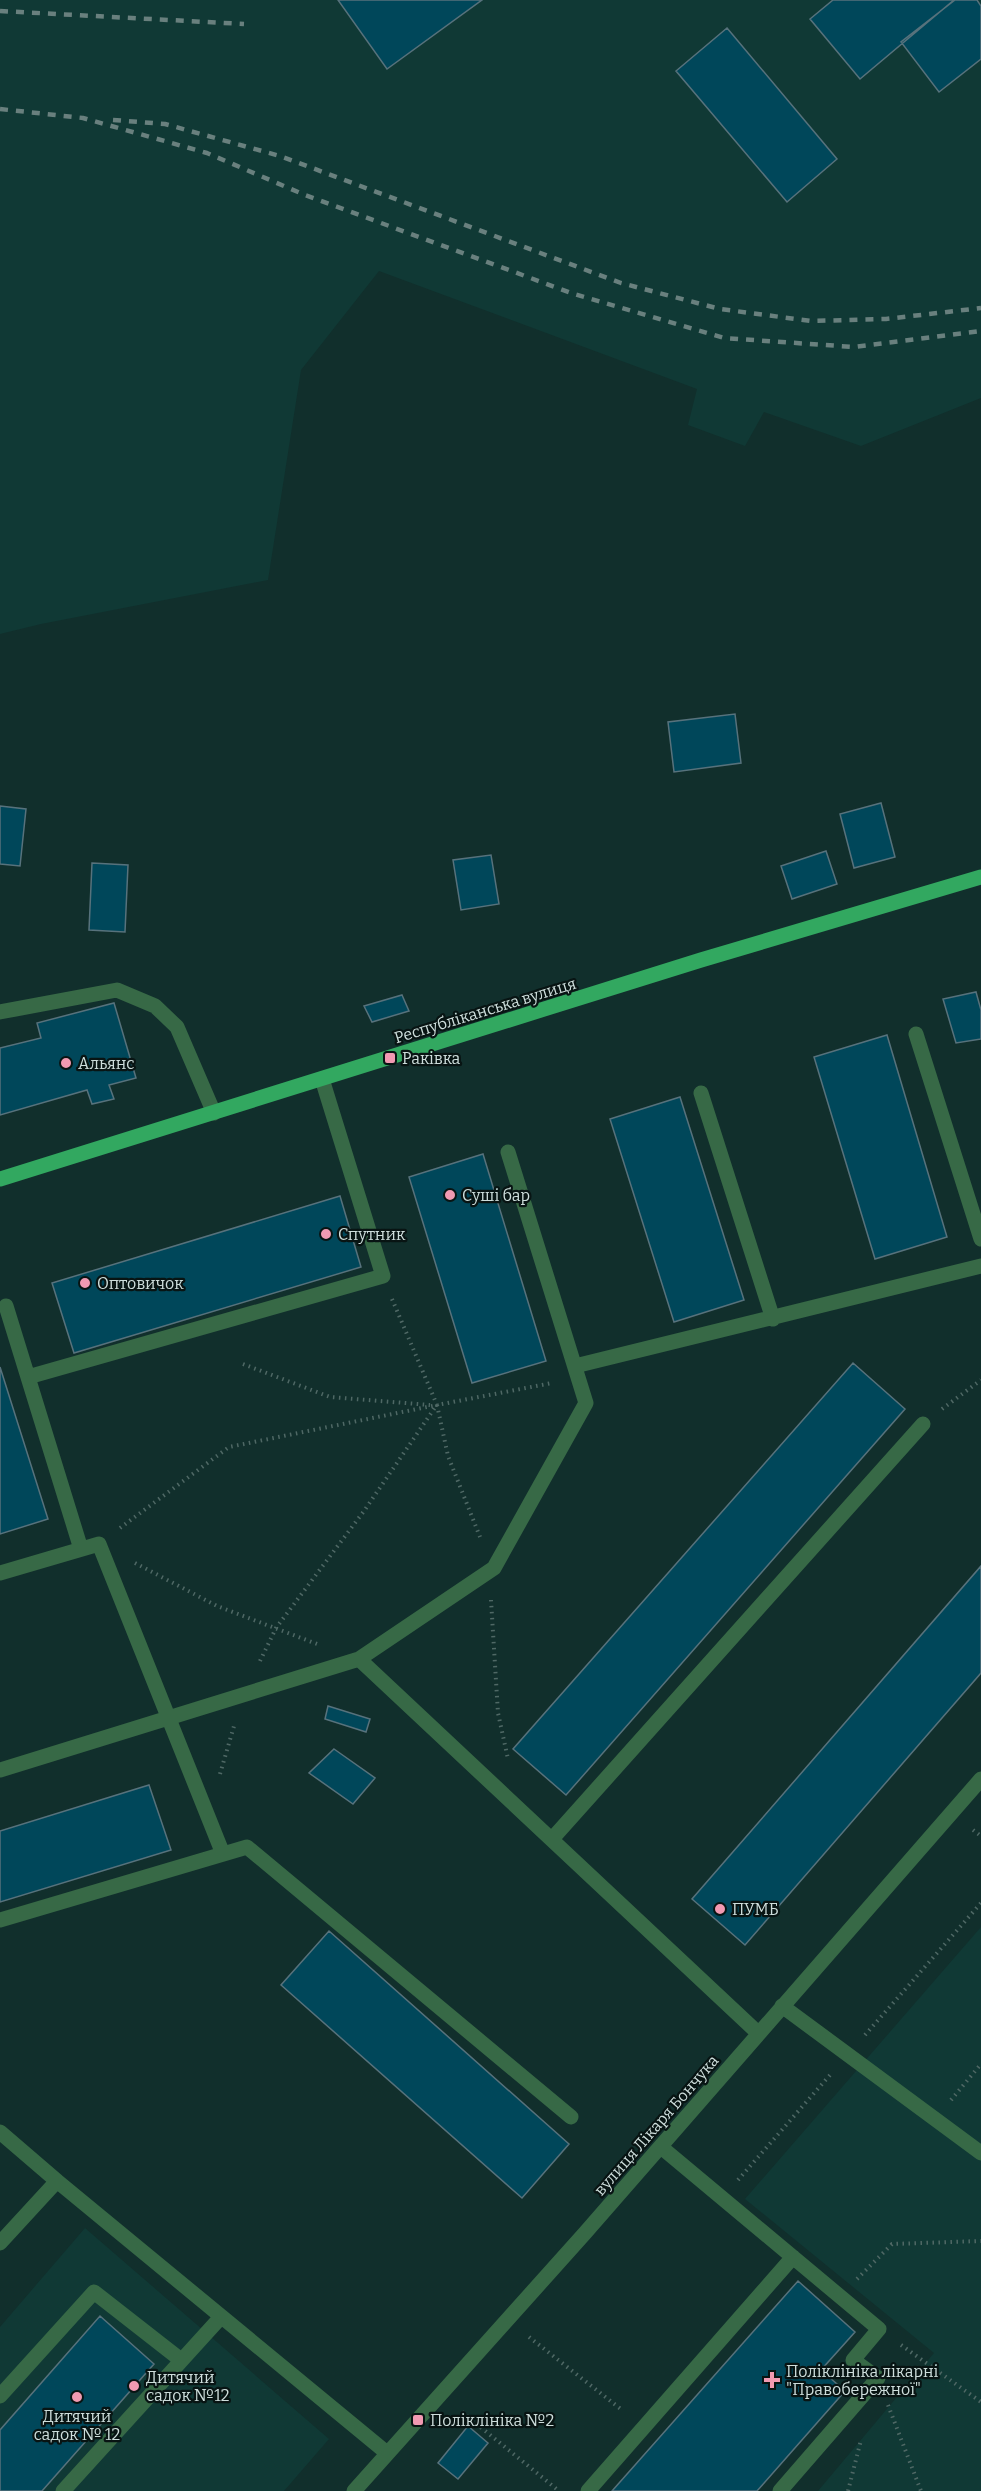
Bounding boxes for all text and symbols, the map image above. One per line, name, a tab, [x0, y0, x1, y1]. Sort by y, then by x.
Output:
street label: Республіканська вулиця	[392, 974, 579, 1047]
place label: Раківка	[402, 1049, 461, 1068]
marker: Раківка	[383, 1051, 397, 1065]
place label: Альянс	[78, 1054, 135, 1073]
marker: Альянс	[59, 1056, 73, 1070]
place label: Суші бар	[462, 1186, 530, 1205]
marker: Суші бар	[443, 1188, 457, 1202]
place label: Спутник	[338, 1225, 406, 1244]
marker: Спутник	[319, 1227, 333, 1241]
place label: Оптовичок	[97, 1274, 184, 1293]
marker: Оптовичок	[78, 1276, 92, 1290]
place label: ПУМБ	[732, 1900, 779, 1919]
marker: ПУМБ	[713, 1902, 727, 1916]
street label: вулиця Лікаря Бончука	[590, 2051, 723, 2199]
place label: Поліклініка лікарні "Правобережної"	[786, 2362, 939, 2399]
place label: Дитячий садок №12	[146, 2368, 229, 2405]
marker: Поліклініка лікарні "Правобережної"	[763, 2371, 781, 2389]
marker: Дитячий садок №12	[127, 2379, 141, 2393]
marker: Дитячий садок № 12	[70, 2390, 84, 2404]
place label: Дитячий садок № 12	[34, 2407, 120, 2444]
place label: Поліклініка №2	[430, 2411, 554, 2430]
marker: Поліклініка №2	[411, 2413, 425, 2427]

